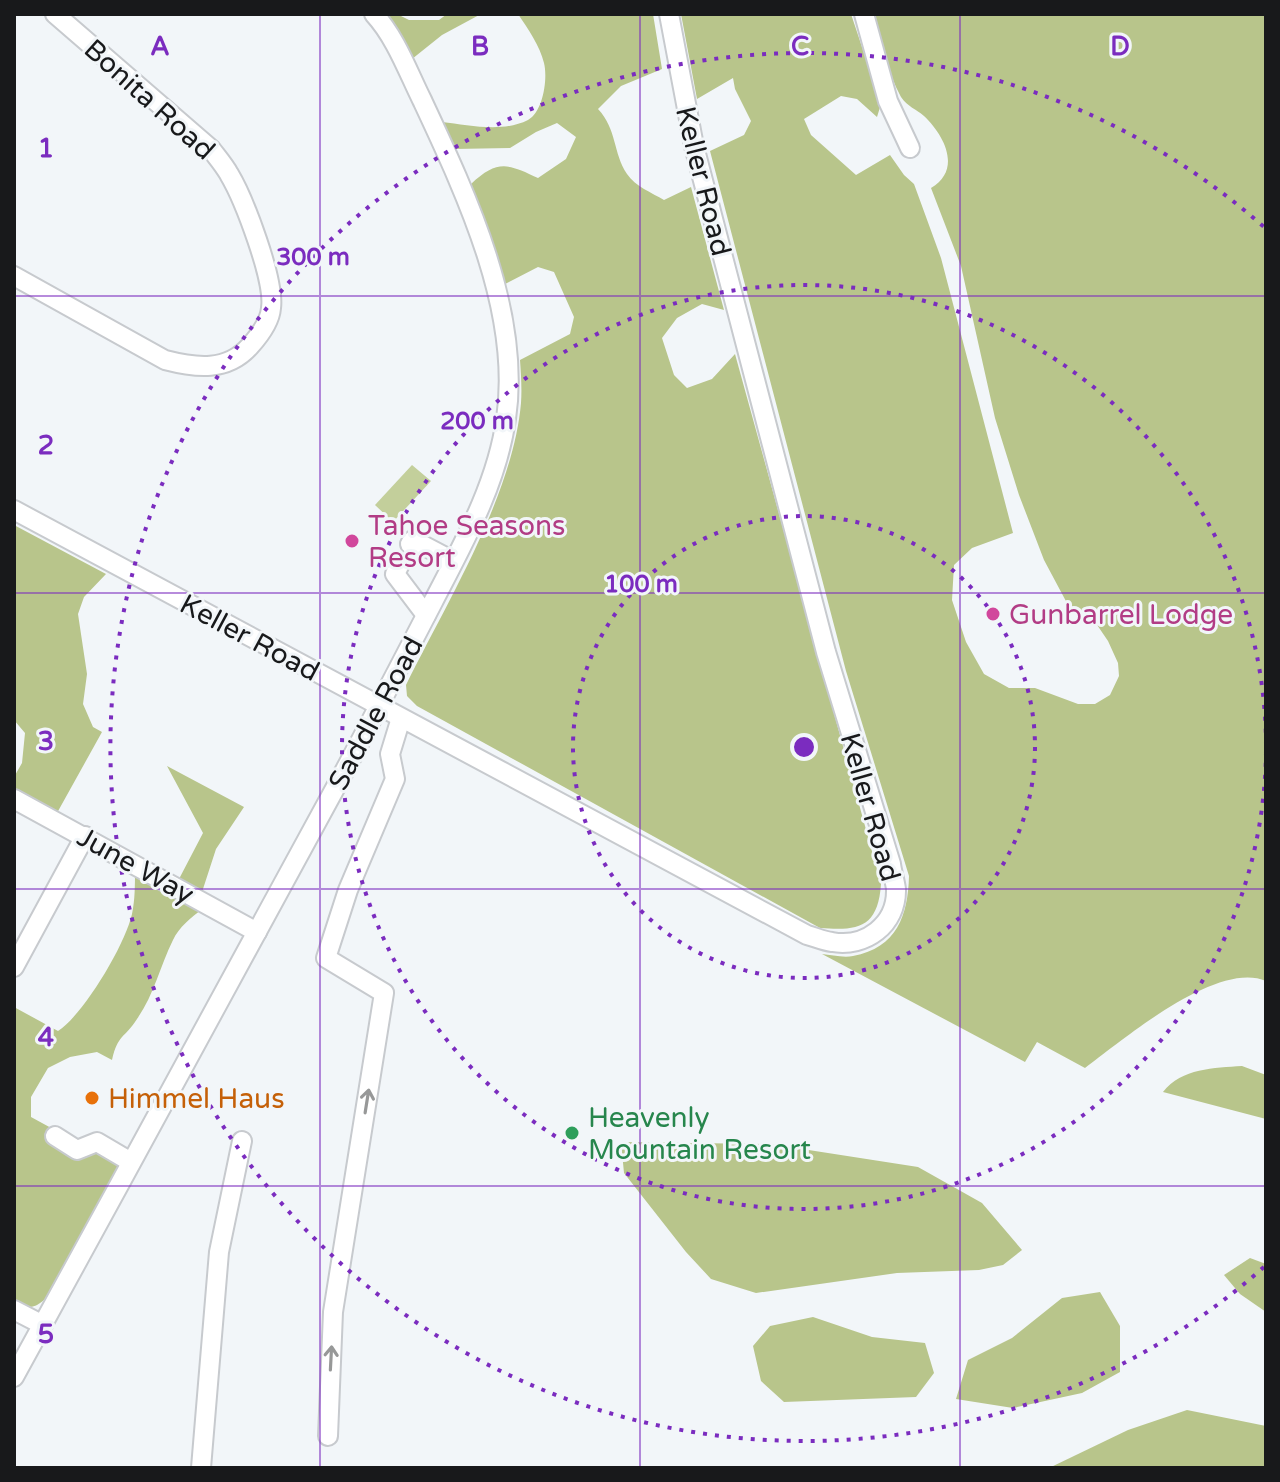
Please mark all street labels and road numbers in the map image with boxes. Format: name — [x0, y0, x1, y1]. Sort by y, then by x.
street label: Bonita Road — [77, 32, 222, 167]
street label: Keller Road — [668, 103, 738, 259]
street label: Keller Road — [174, 587, 325, 689]
street label: Saddle Road — [321, 631, 431, 796]
street label: Keller Road — [833, 729, 907, 885]
street label: June Way — [71, 820, 200, 912]

